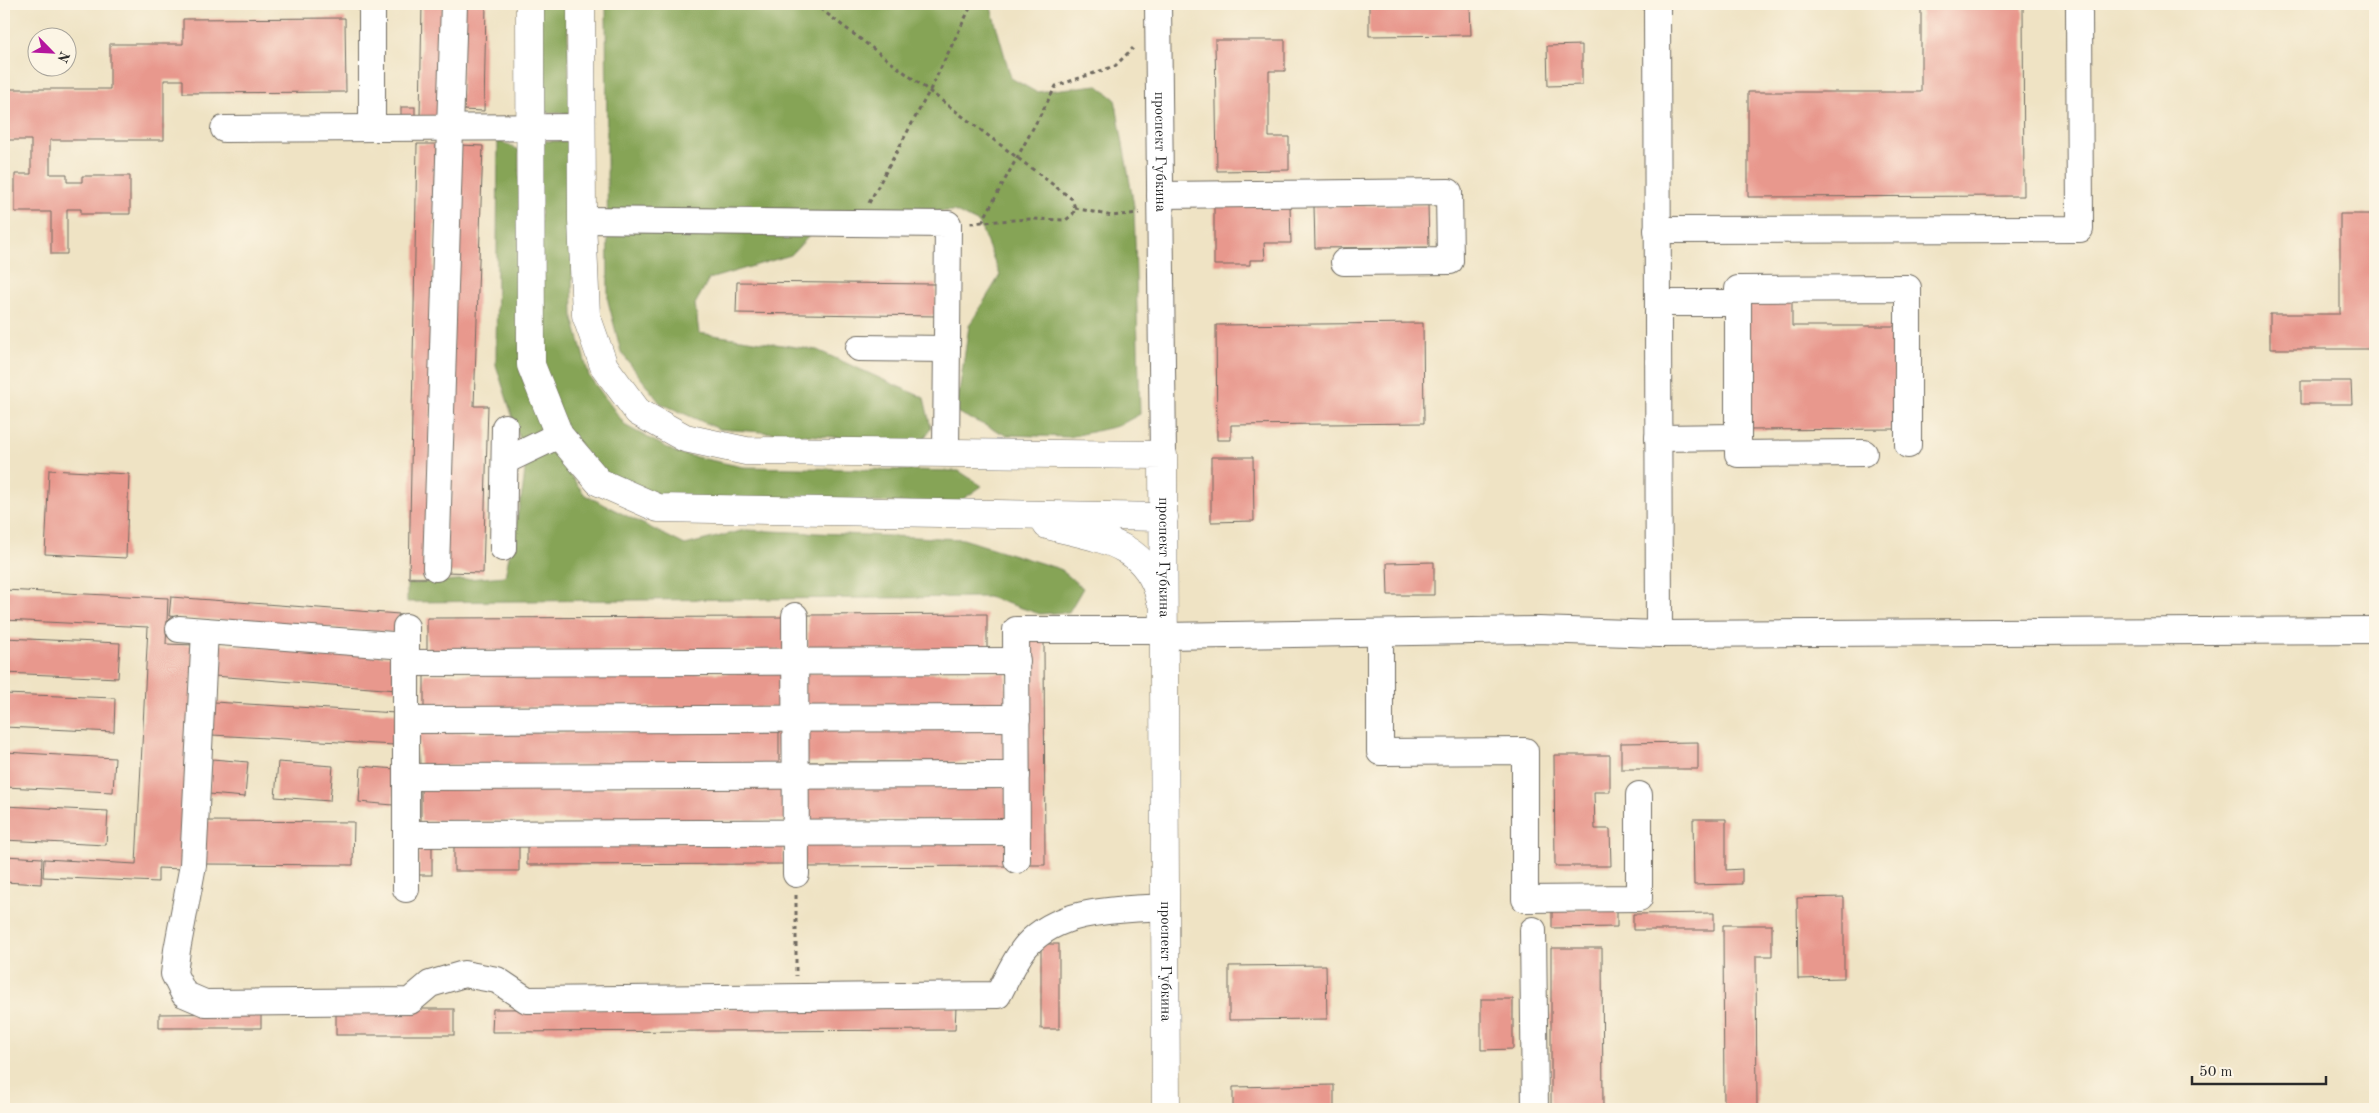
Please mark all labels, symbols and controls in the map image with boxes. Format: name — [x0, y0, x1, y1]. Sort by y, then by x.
north arrow — [28, 28, 78, 78]
text: N — [54, 49, 72, 65]
street label: проспект Губкина — [1151, 92, 1168, 213]
street label: проспект Губкина — [1156, 497, 1171, 618]
street label: проспект Губкина — [1158, 901, 1173, 1022]
scale bar — [2192, 1053, 2325, 1085]
text: 50 m — [2199, 1065, 2233, 1080]

